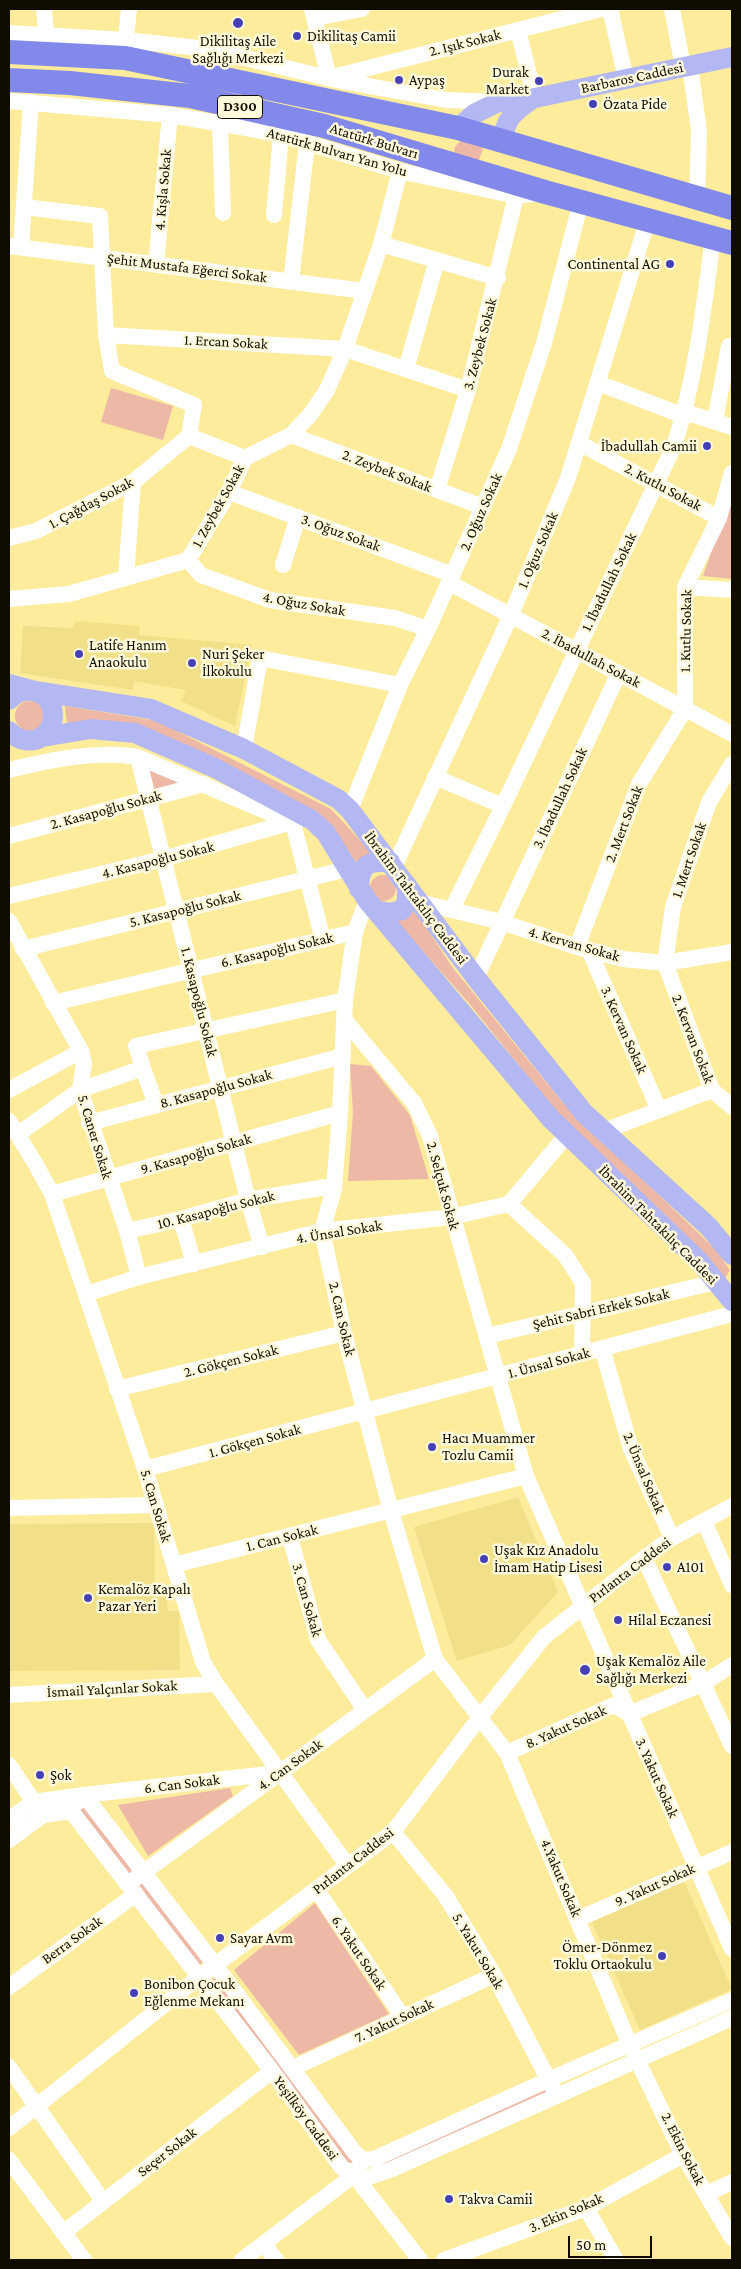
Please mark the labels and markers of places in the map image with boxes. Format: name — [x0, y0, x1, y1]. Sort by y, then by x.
marker: Dikilitaş Aile Sağlığı Merkezi — [231, 16, 245, 30]
place label: Dikilitaş Camii — [307, 27, 396, 45]
marker: Dikilitaş Camii — [291, 30, 303, 42]
place label: Dikilitaş Aile Sağlığı Merkezi — [192, 32, 284, 67]
place label: Durak Market — [486, 63, 529, 98]
place label: Aypaş — [409, 71, 445, 89]
marker: Aypaş — [393, 74, 405, 86]
marker: Durak Market — [533, 75, 545, 87]
place label: Özata Pide — [603, 95, 667, 113]
marker: Özata Pide — [587, 98, 599, 110]
place label: Continental AG — [568, 255, 660, 273]
marker: Continental AG — [664, 258, 676, 270]
place label: İbadullah Camii — [601, 437, 697, 455]
marker: İbadullah Camii — [701, 440, 713, 452]
place label: Latife Hanım Anaokulu — [89, 636, 167, 671]
place label: Nuri Şeker İlkokulu — [202, 645, 264, 680]
marker: Latife Hanım Anaokulu — [73, 648, 85, 660]
marker: Nuri Şeker İlkokulu — [186, 657, 198, 669]
place label: Hacı Muammer Tozlu Camii — [442, 1429, 535, 1464]
marker: Hacı Muammer Tozlu Camii — [426, 1441, 438, 1453]
place label: Uşak Kız Anadolu İmam Hatip Lisesi — [494, 1541, 602, 1576]
marker: Uşak Kız Anadolu İmam Hatip Lisesi — [478, 1553, 490, 1565]
place label: A101 — [677, 1558, 704, 1576]
marker: A101 — [661, 1561, 673, 1573]
place label: Kemalöz Kapalı Pazar Yeri — [98, 1580, 191, 1615]
marker: Kemalöz Kapalı Pazar Yeri — [82, 1592, 94, 1604]
place label: Hilal Eczanesi — [628, 1611, 712, 1629]
marker: Hilal Eczanesi — [612, 1614, 624, 1626]
place label: Uşak Kemalöz Aile Sağlığı Merkezi — [596, 1652, 706, 1687]
marker: Uşak Kemalöz Aile Sağlığı Merkezi — [578, 1663, 592, 1677]
place label: Şok — [50, 1766, 72, 1784]
marker: Şok — [34, 1769, 46, 1781]
place label: Sayar Avm — [230, 1929, 293, 1947]
marker: Sayar Avm — [214, 1932, 226, 1944]
place label: Ömer-Dönmez Toklu Ortaokulu — [554, 1938, 652, 1973]
marker: Ömer-Dönmez Toklu Ortaokulu — [656, 1950, 668, 1962]
place label: Bonibon Çocuk Eğlenme Mekanı — [144, 1975, 244, 2010]
marker: Bonibon Çocuk Eğlenme Mekanı — [128, 1987, 140, 1999]
place label: Takva Camii — [459, 2190, 533, 2208]
marker: Takva Camii — [443, 2193, 455, 2205]

